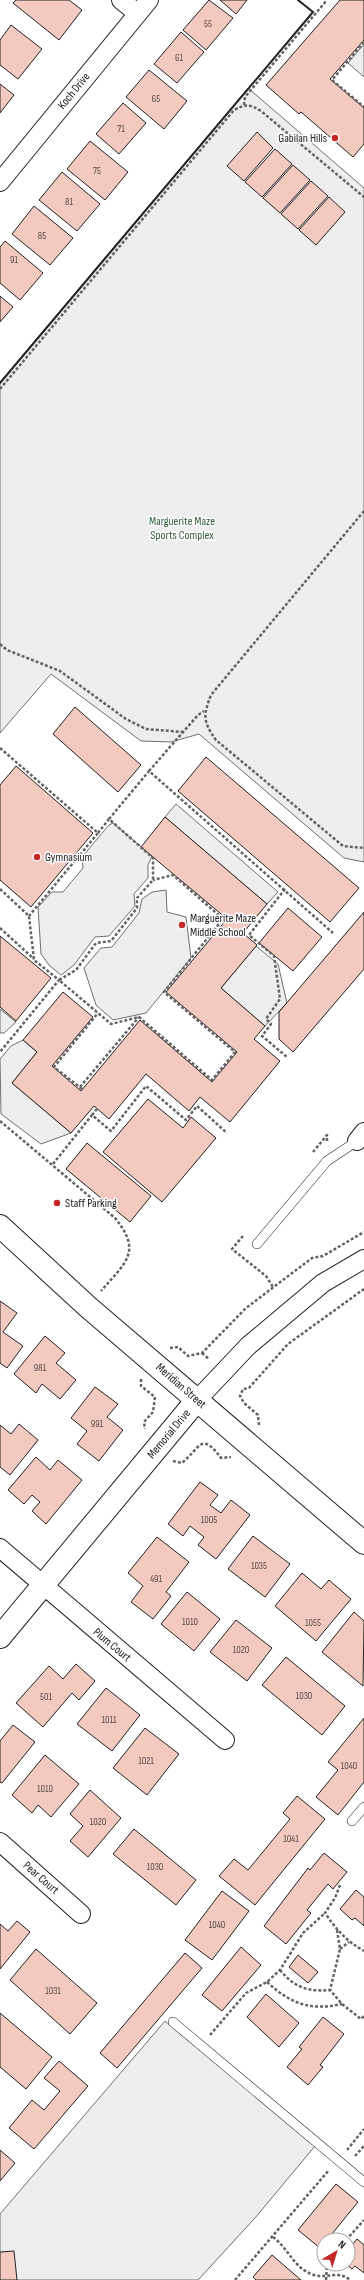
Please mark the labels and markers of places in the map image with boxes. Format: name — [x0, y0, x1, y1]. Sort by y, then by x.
place label: Gabilan Hills — [278, 131, 327, 146]
marker: Gabilan Hills — [330, 133, 340, 143]
place label: Gymnasium — [45, 850, 92, 865]
marker: Gymnasium — [32, 852, 42, 862]
place label: Marguerite Maze Middle School — [190, 911, 256, 940]
marker: Marguerite Maze Middle School — [177, 920, 187, 930]
place label: Staff Parking — [65, 1196, 117, 1211]
marker: Staff Parking — [52, 1198, 62, 1208]

